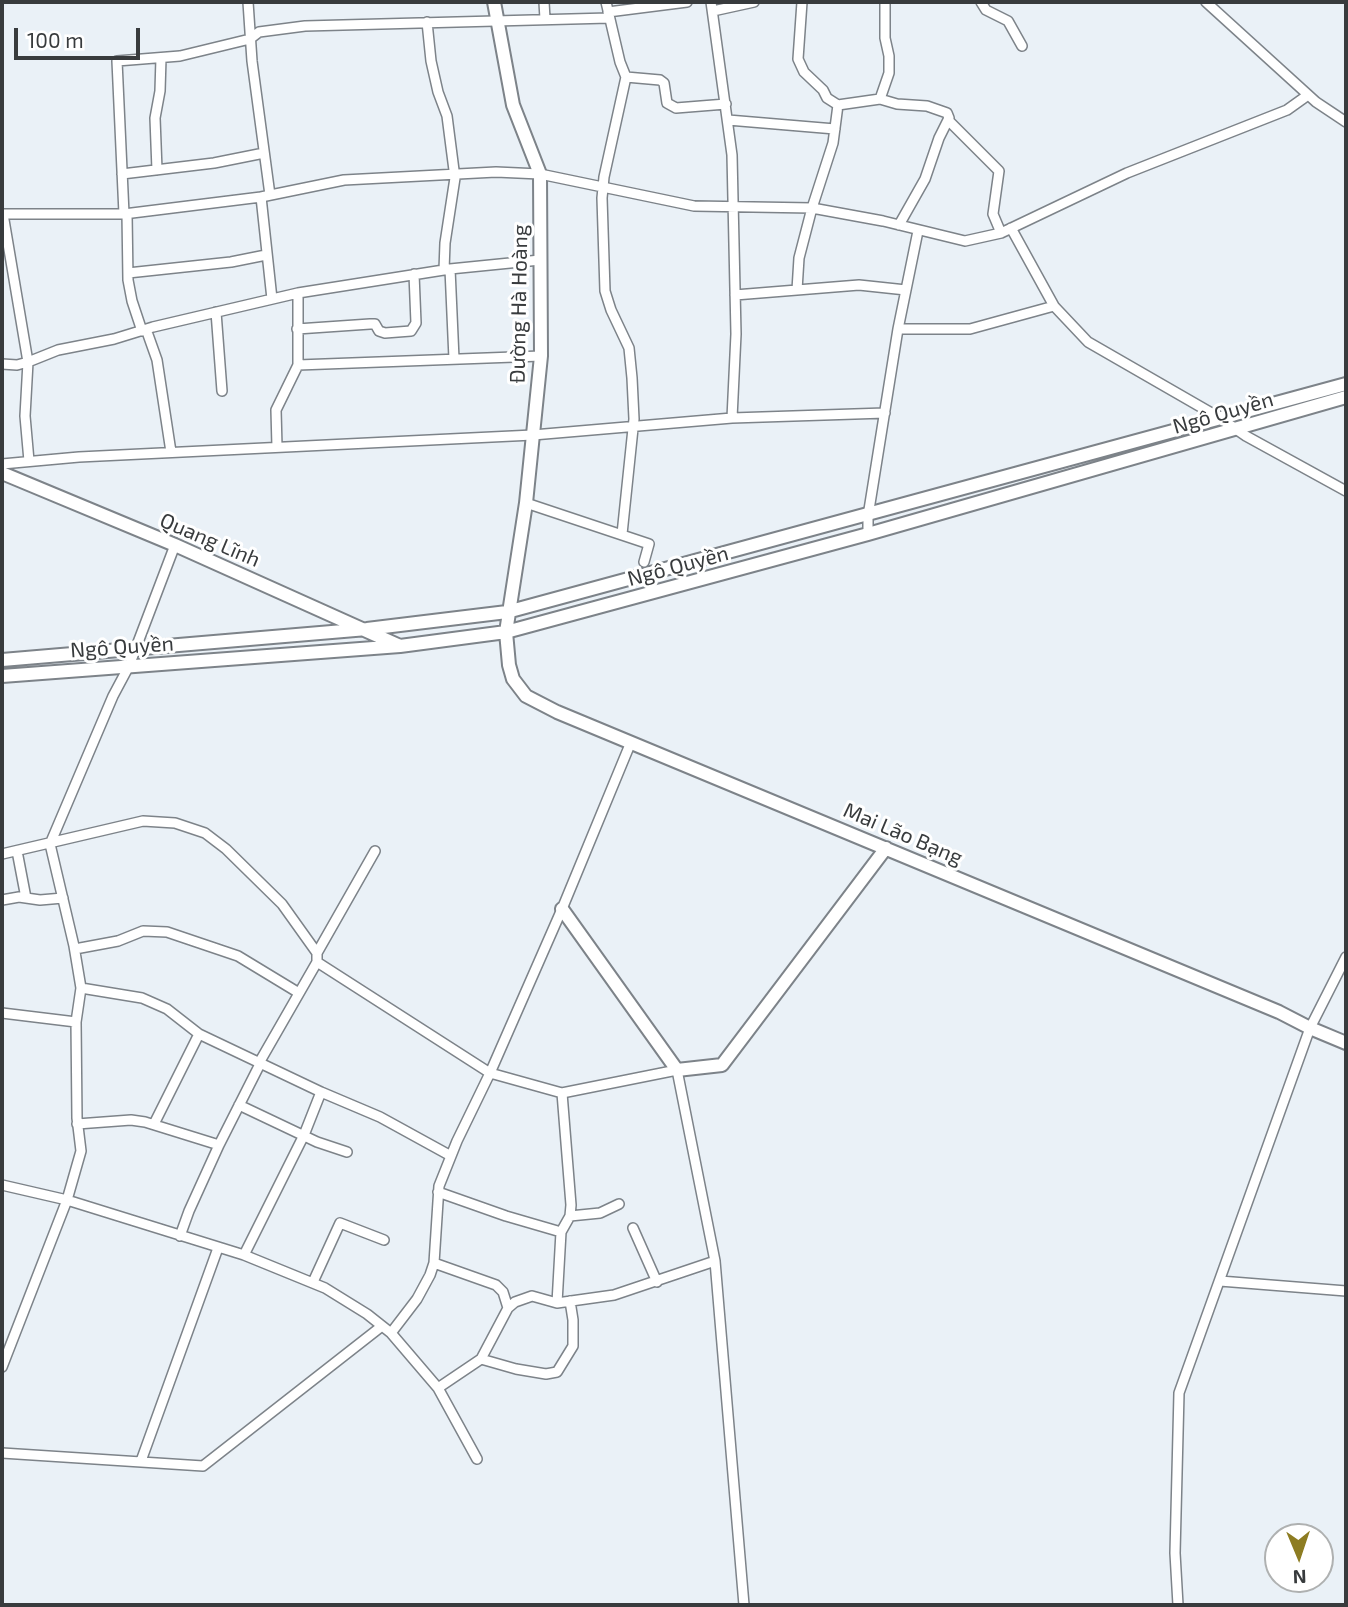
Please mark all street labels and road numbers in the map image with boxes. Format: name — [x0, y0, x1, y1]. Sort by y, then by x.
street label: Đường Hà Hoàng — [505, 224, 533, 384]
street label: Ngô Quyền — [1170, 387, 1276, 439]
street label: Quang Lĩnh — [156, 508, 264, 572]
street label: Ngô Quyền — [625, 540, 731, 592]
street label: Ngô Quyền — [69, 631, 175, 663]
street label: Mai Lão Bạng — [840, 798, 966, 870]

